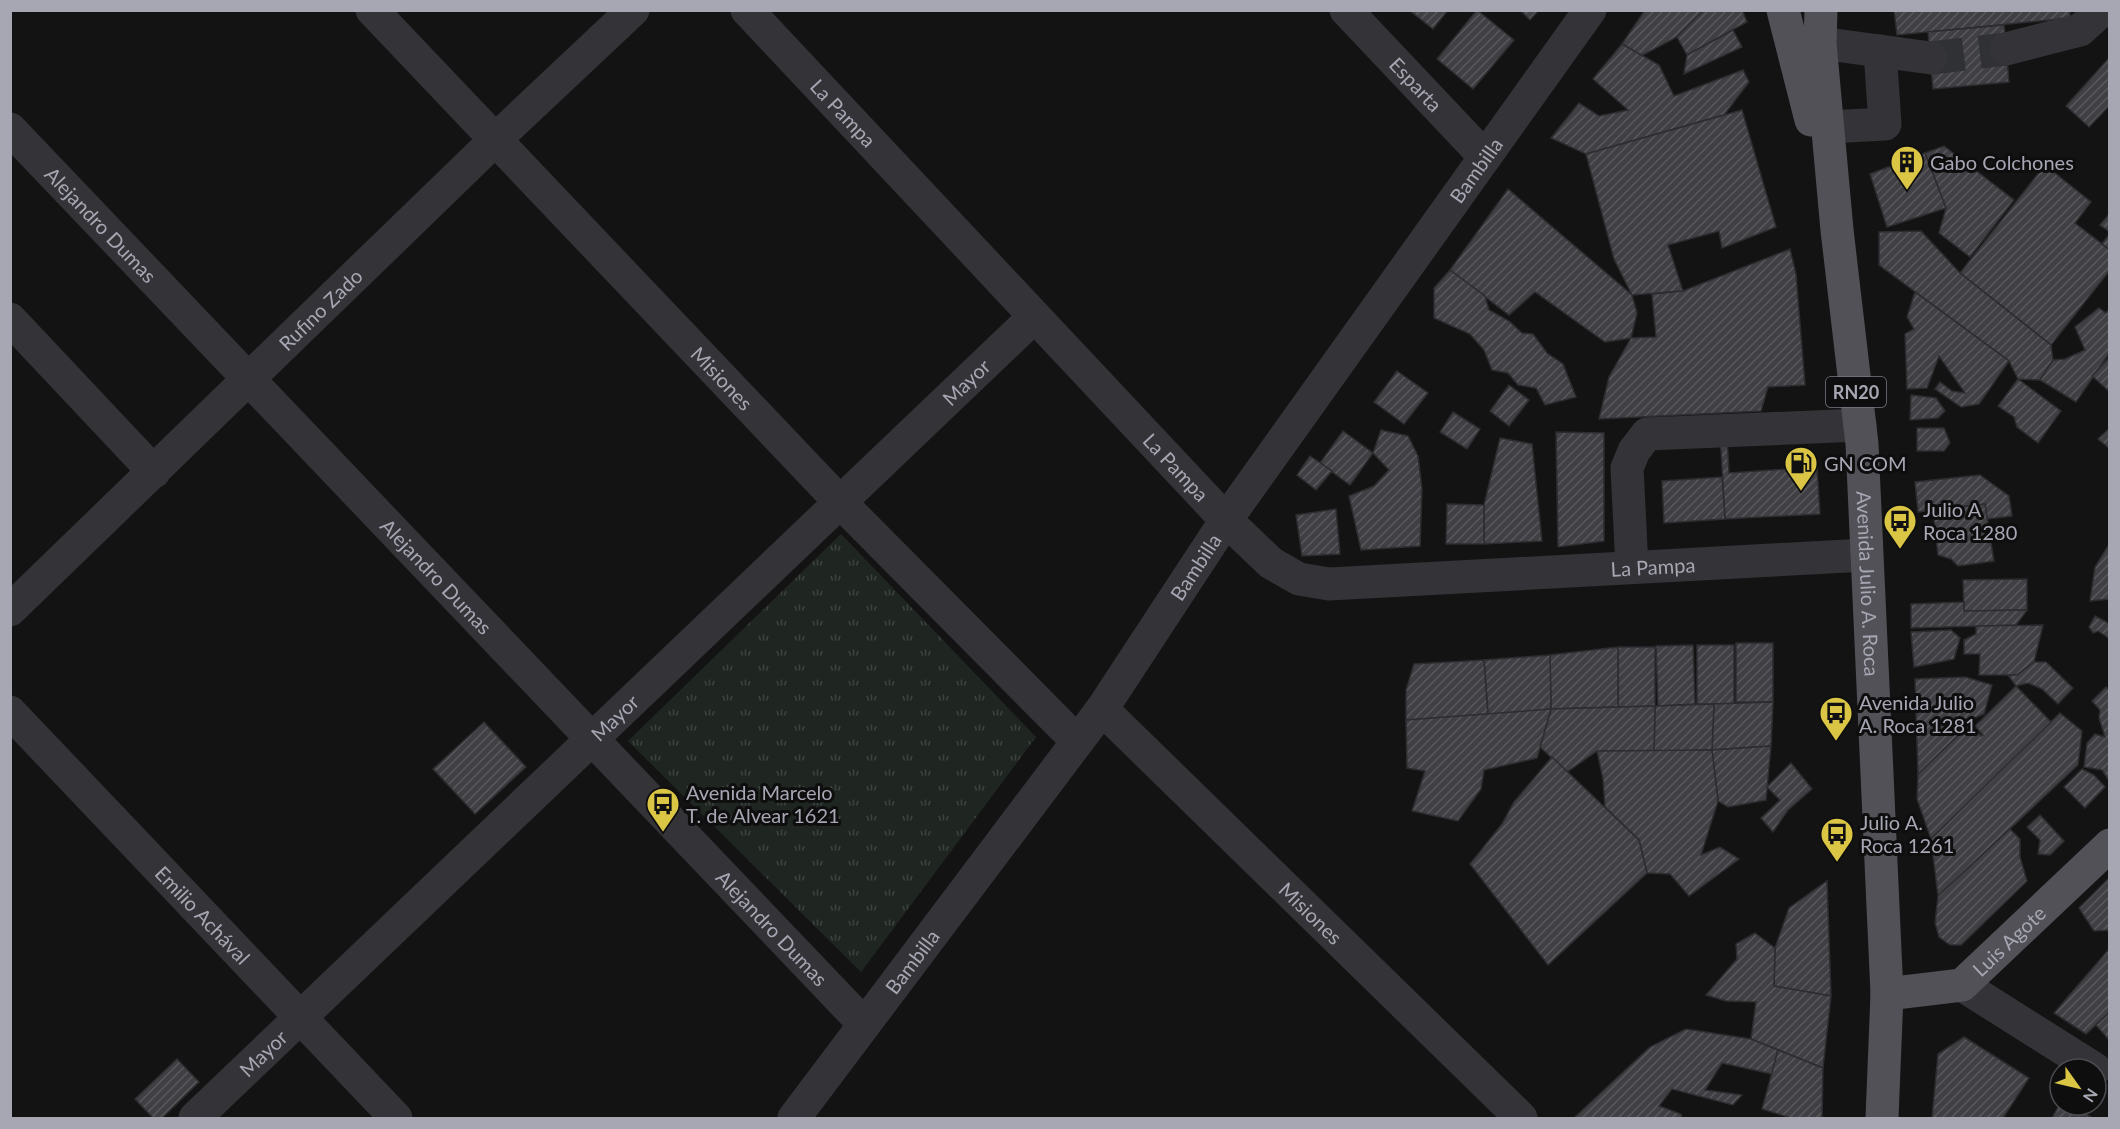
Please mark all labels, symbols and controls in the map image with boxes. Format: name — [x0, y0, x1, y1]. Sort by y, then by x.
street label: Esparta — [1385, 52, 1447, 116]
street label: La Pampa — [806, 74, 881, 152]
street label: Bambilla — [1444, 133, 1507, 207]
building icon: Gabo Colchones — [1889, 144, 1925, 191]
place label: Gabo Colchones — [1930, 150, 2074, 174]
street label: Alejandro Dumas — [40, 162, 162, 287]
street label: Rufino Zado — [274, 264, 367, 355]
street label: Misiones — [686, 341, 758, 415]
street label: Mayor — [937, 353, 995, 410]
road number: RN20 — [1826, 377, 1886, 407]
street label: La Pampa — [1139, 428, 1214, 506]
fuel station icon: GN COM — [1783, 445, 1819, 492]
place label: GN COM — [1824, 451, 1907, 475]
street label: Avenida Julio A. Roca — [1852, 490, 1885, 677]
place label: Julio A Roca 1280 — [1923, 497, 2017, 544]
bus stop icon: Julio A Roca 1280 — [1882, 503, 1918, 550]
street label: Alejandro Dumas — [376, 513, 497, 639]
street label: Bambilla — [1165, 529, 1226, 605]
street label: La Pampa — [1610, 552, 1696, 581]
street label: Mayor — [586, 689, 644, 746]
place label: Avenida Julio A. Roca 1281 — [1859, 690, 1977, 737]
bus stop icon: Avenida Julio A. Roca 1281 — [1818, 695, 1854, 742]
place label: Avenida Marcelo T. de Alvear 1621 — [686, 780, 840, 827]
bus stop icon: Avenida Marcelo T. de Alvear 1621 — [645, 786, 681, 833]
place label: Julio A. Roca 1261 — [1860, 810, 1954, 857]
bus stop icon: Julio A. Roca 1261 — [1819, 816, 1855, 863]
street label: Emilio Achával — [151, 861, 255, 969]
street label: Alejandro Dumas — [711, 865, 833, 990]
street label: Misiones — [1274, 877, 1347, 949]
street label: Luis Agote — [1967, 901, 2050, 981]
street label: Bambilla — [880, 924, 944, 998]
street label: Mayor — [234, 1024, 292, 1081]
north arrow — [2048, 1057, 2108, 1117]
text: N — [2080, 1085, 2102, 1106]

